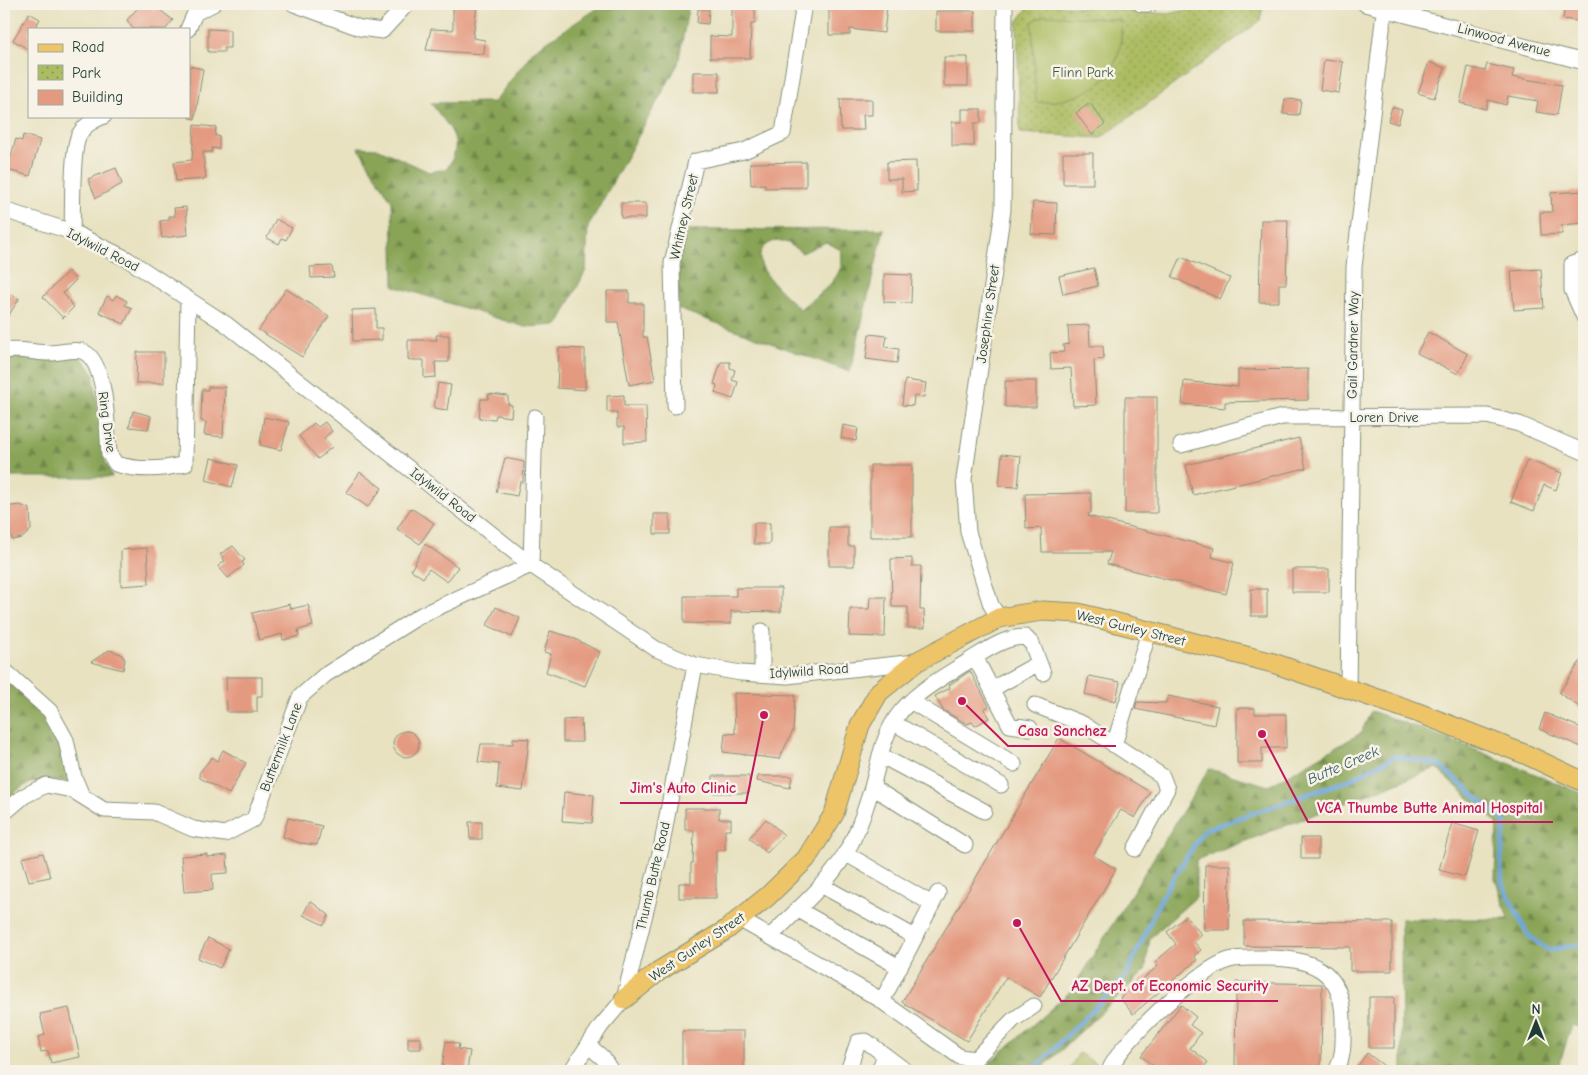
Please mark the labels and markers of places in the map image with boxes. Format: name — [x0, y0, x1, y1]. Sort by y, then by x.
callout: Casa Sanchez — [1008, 716, 1116, 746]
callout: Jim's Auto Clinic — [620, 773, 746, 803]
callout: VCA Thumbe Butte Animal Hospital — [1308, 792, 1553, 822]
callout: AZ Dept. of Economic Security — [1061, 971, 1278, 1001]

